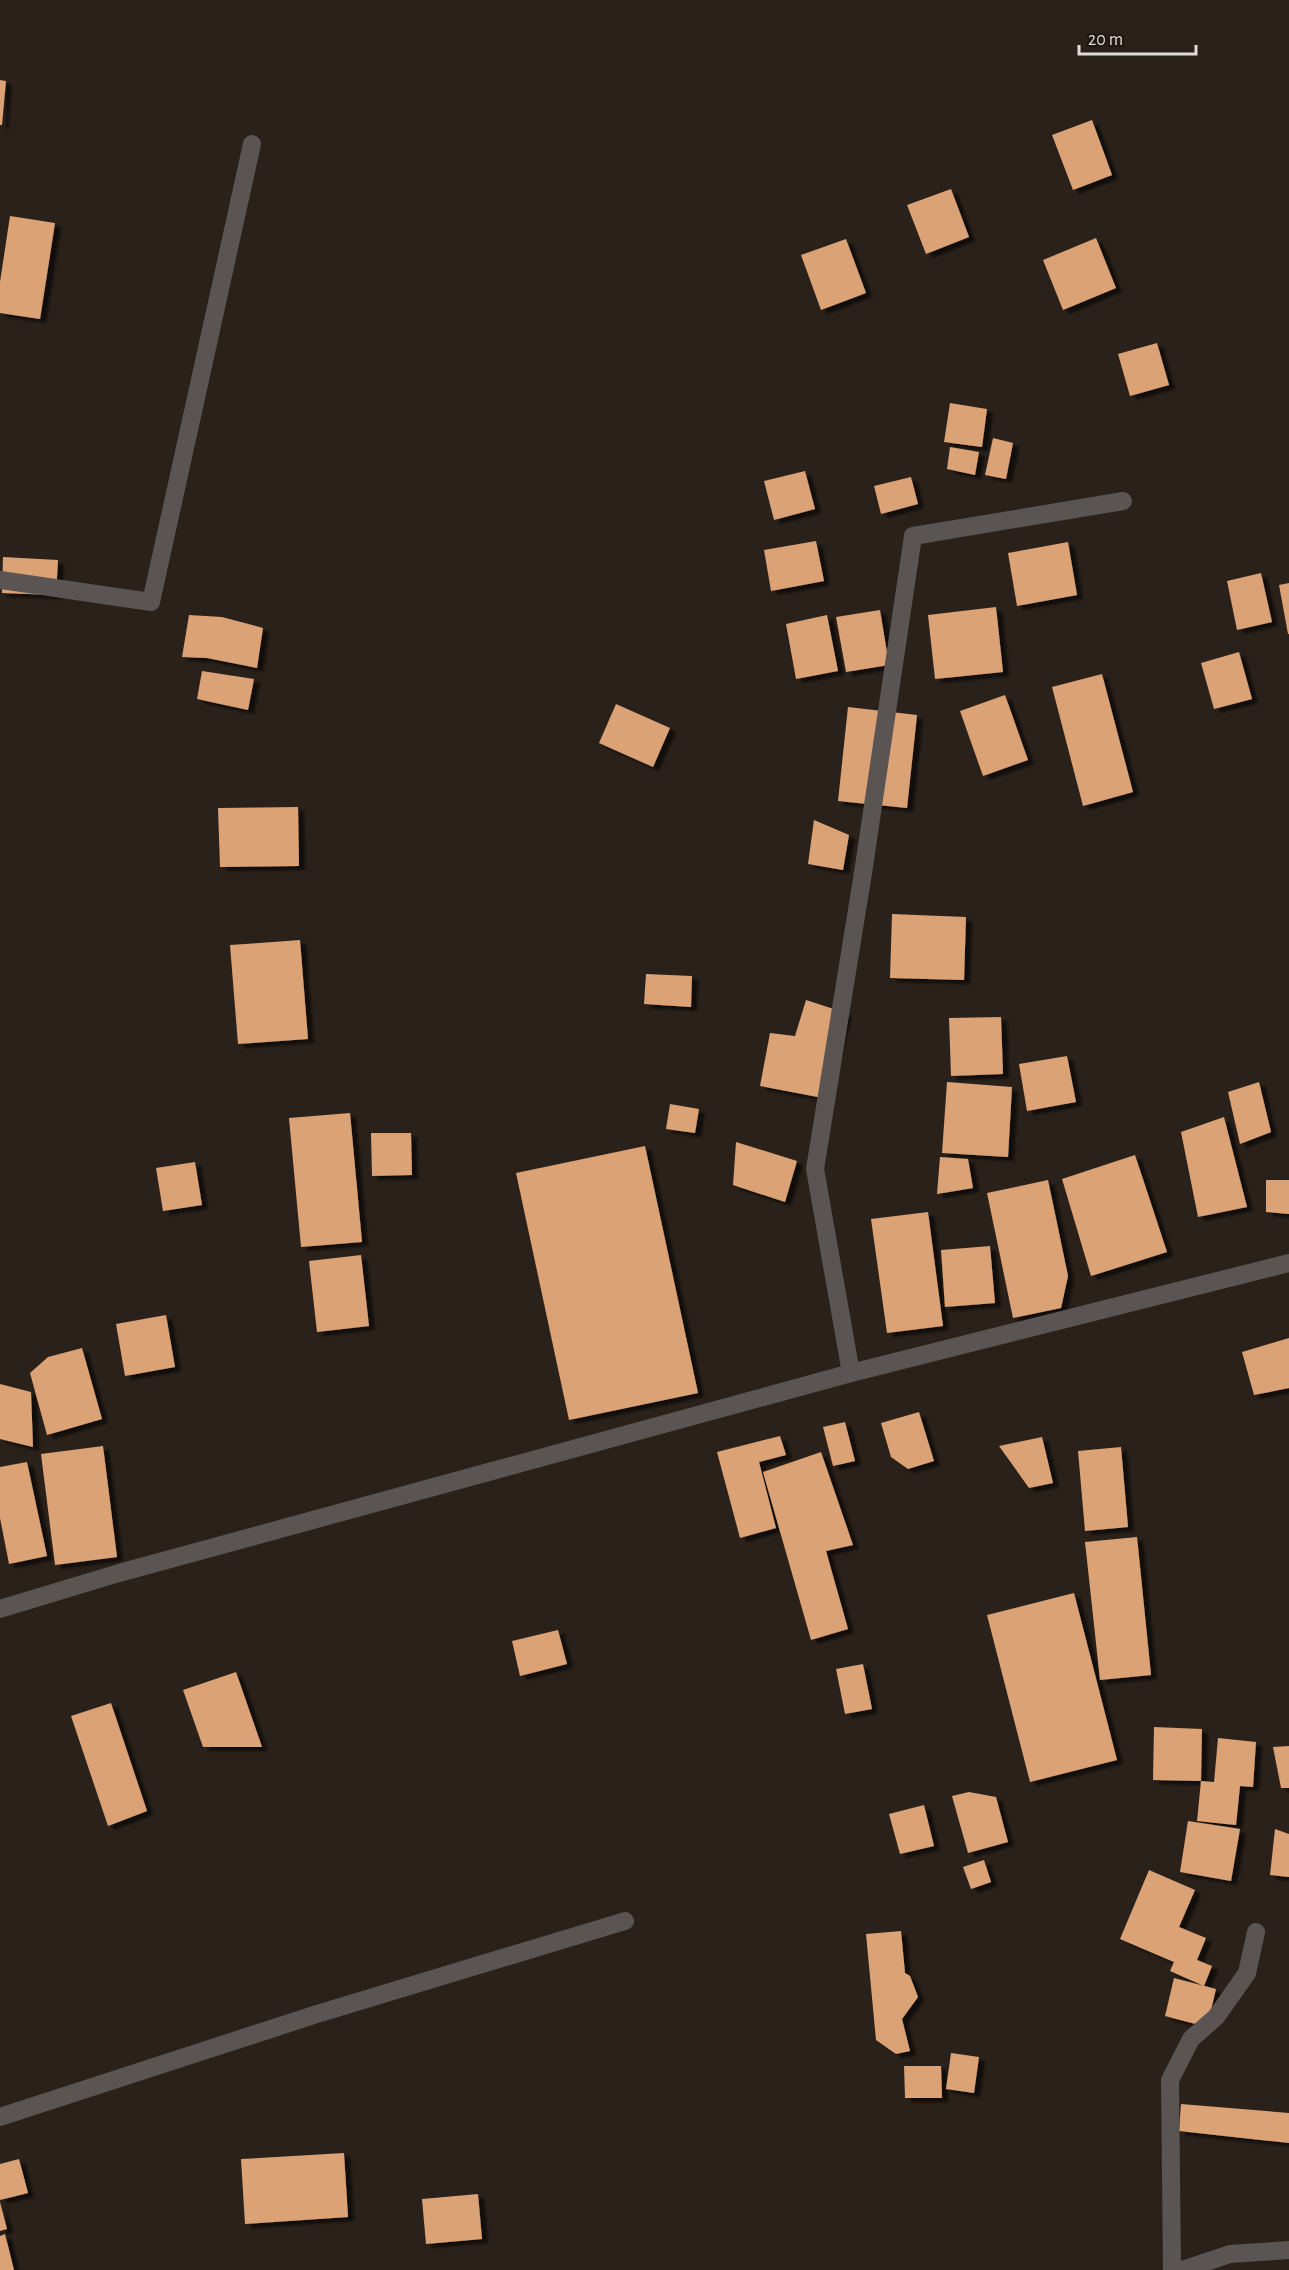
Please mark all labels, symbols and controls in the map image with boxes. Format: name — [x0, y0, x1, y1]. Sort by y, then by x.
scale bar — [1079, 18, 1196, 56]
text: 20 m — [1088, 31, 1123, 49]

